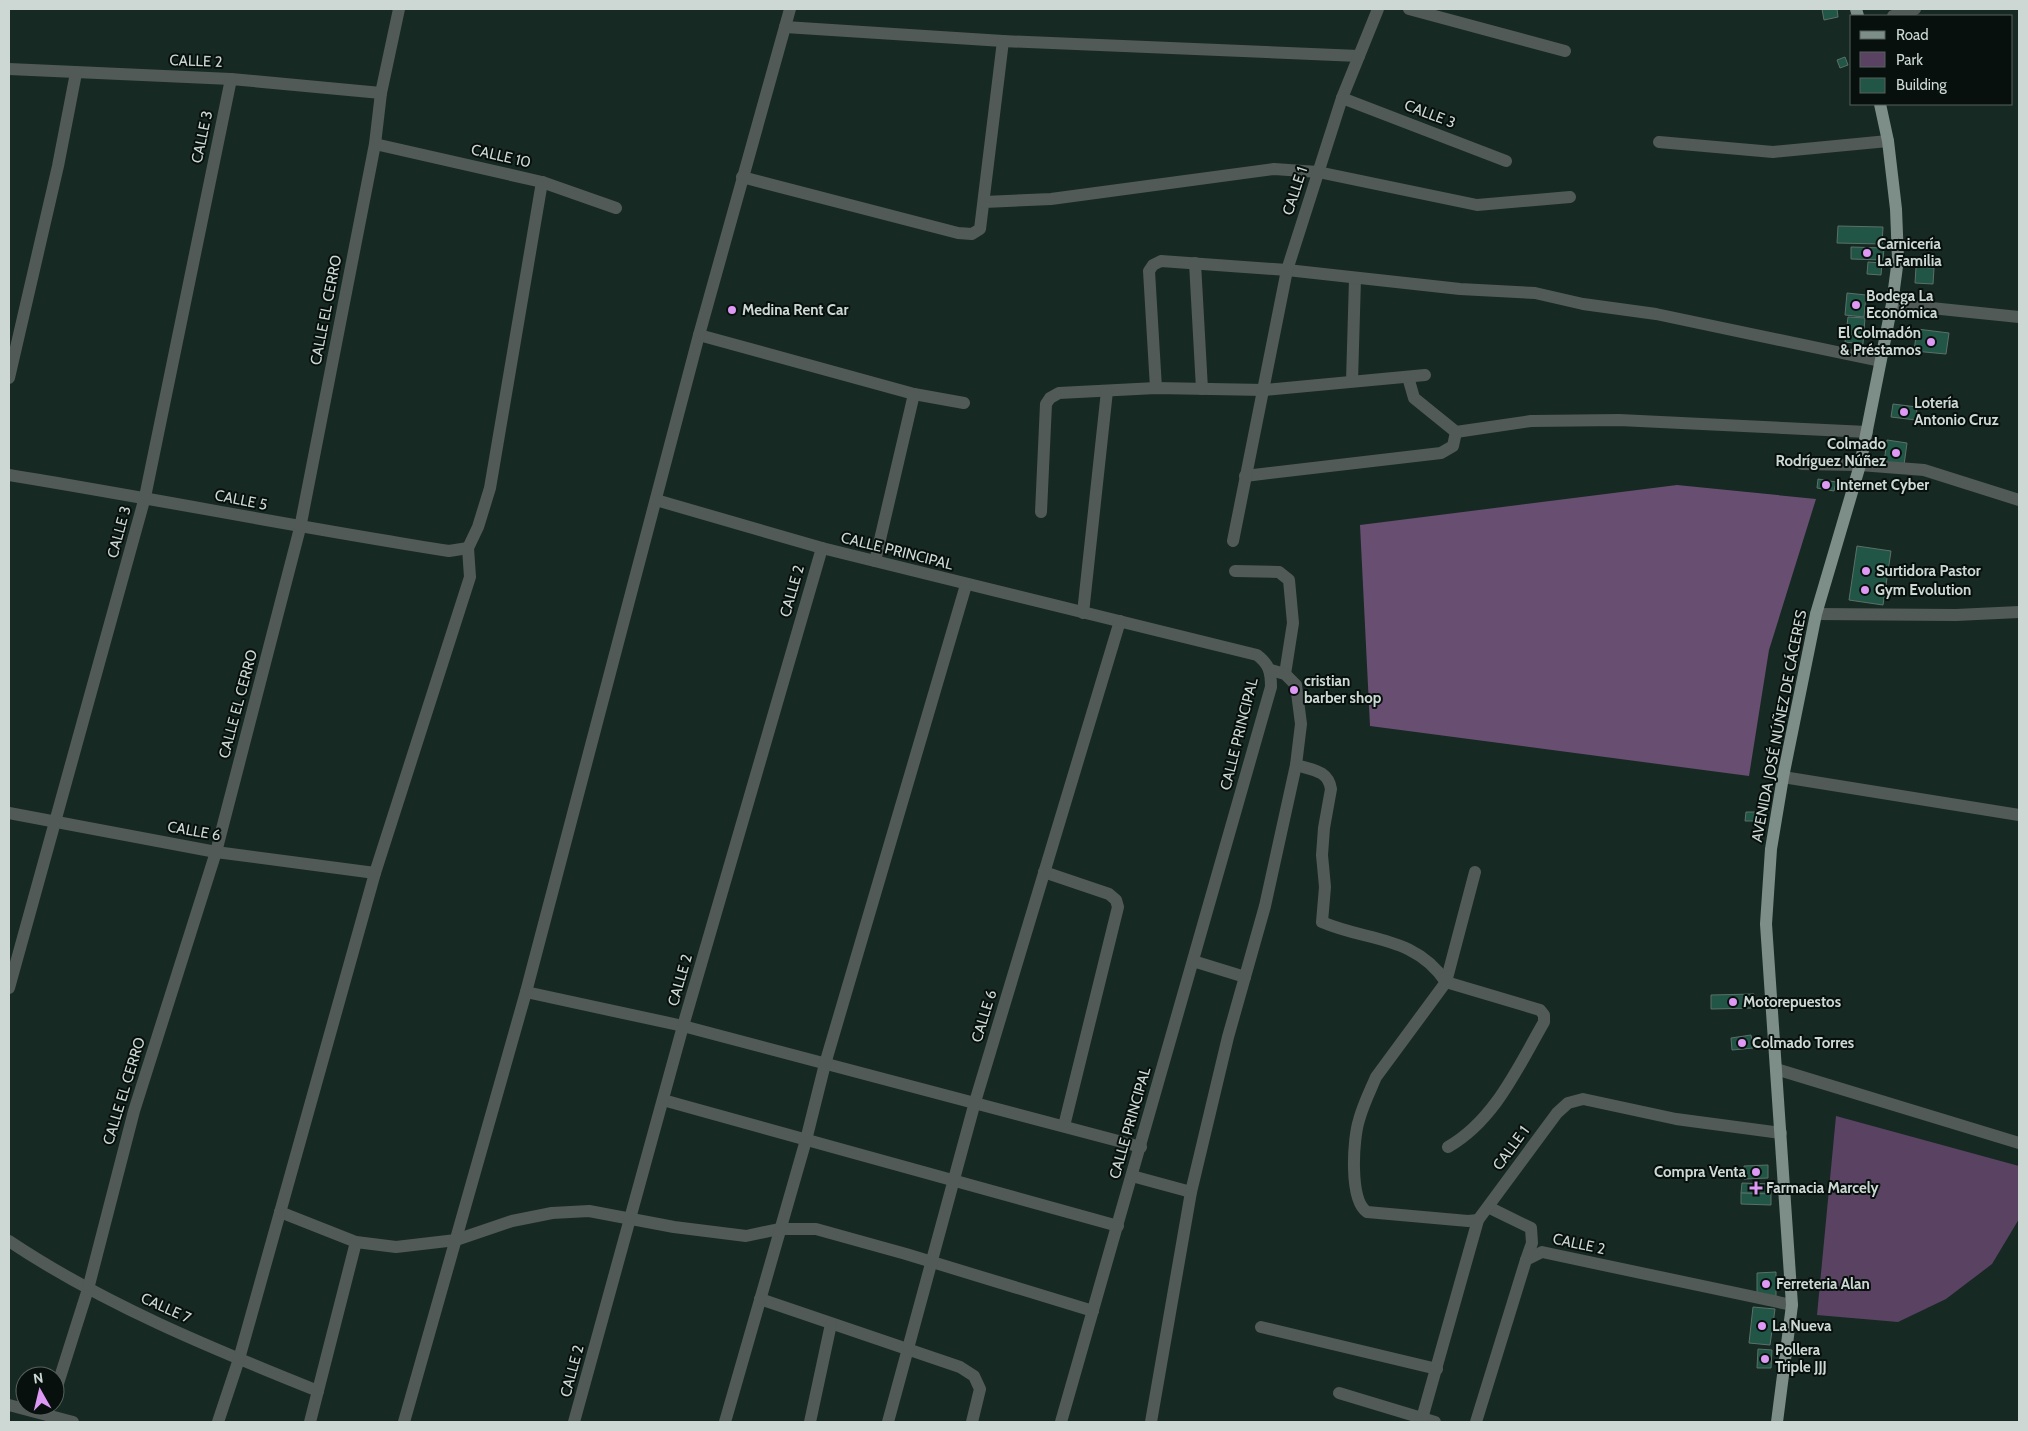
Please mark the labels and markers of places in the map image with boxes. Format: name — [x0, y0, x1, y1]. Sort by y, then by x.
place label: Carnicería La Familia — [1877, 235, 1942, 270]
marker: Carnicería La Familia — [1861, 247, 1873, 259]
place label: Bodega La Económica — [1866, 287, 1938, 322]
marker: Bodega La Económica — [1850, 299, 1862, 311]
place label: Medina Rent Car — [742, 301, 848, 319]
marker: Medina Rent Car — [726, 304, 738, 316]
place label: El Colmadón & Préstamos — [1838, 324, 1921, 359]
marker: El Colmadón & Préstamos — [1925, 336, 1937, 348]
place label: Lotería Antonio Cruz — [1914, 394, 1999, 429]
marker: Lotería Antonio Cruz — [1898, 406, 1910, 418]
place label: Colmado Rodríguez Núñez — [1775, 435, 1886, 470]
marker: Colmado Rodríguez Núñez — [1890, 447, 1902, 459]
place label: Internet Cyber — [1836, 476, 1929, 494]
marker: Internet Cyber — [1820, 479, 1832, 491]
place label: Surtidora Pastor — [1876, 562, 1981, 580]
marker: Surtidora Pastor — [1860, 565, 1872, 577]
place label: Gym Evolution — [1875, 581, 1971, 599]
marker: Gym Evolution — [1859, 584, 1871, 596]
place label: cristian barber shop — [1304, 672, 1382, 707]
marker: cristian barber shop — [1288, 684, 1300, 696]
place label: Motorepuestos — [1743, 993, 1841, 1011]
marker: Motorepuestos — [1727, 996, 1739, 1008]
place label: Colmado Torres — [1752, 1034, 1854, 1052]
marker: Colmado Torres — [1736, 1037, 1748, 1049]
place label: Compra Venta — [1654, 1163, 1747, 1181]
marker: Compra Venta — [1750, 1166, 1762, 1178]
place label: Farmacia Marcely — [1766, 1179, 1880, 1197]
marker: Farmacia Marcely — [1750, 1182, 1762, 1194]
place label: Ferreteria Alan — [1776, 1275, 1870, 1293]
marker: Ferreteria Alan — [1760, 1278, 1772, 1290]
place label: La Nueva — [1772, 1317, 1832, 1335]
marker: La Nueva — [1756, 1320, 1768, 1332]
place label: Pollera Triple JJJ — [1775, 1341, 1827, 1376]
marker: Pollera Triple JJJ — [1759, 1353, 1771, 1365]

